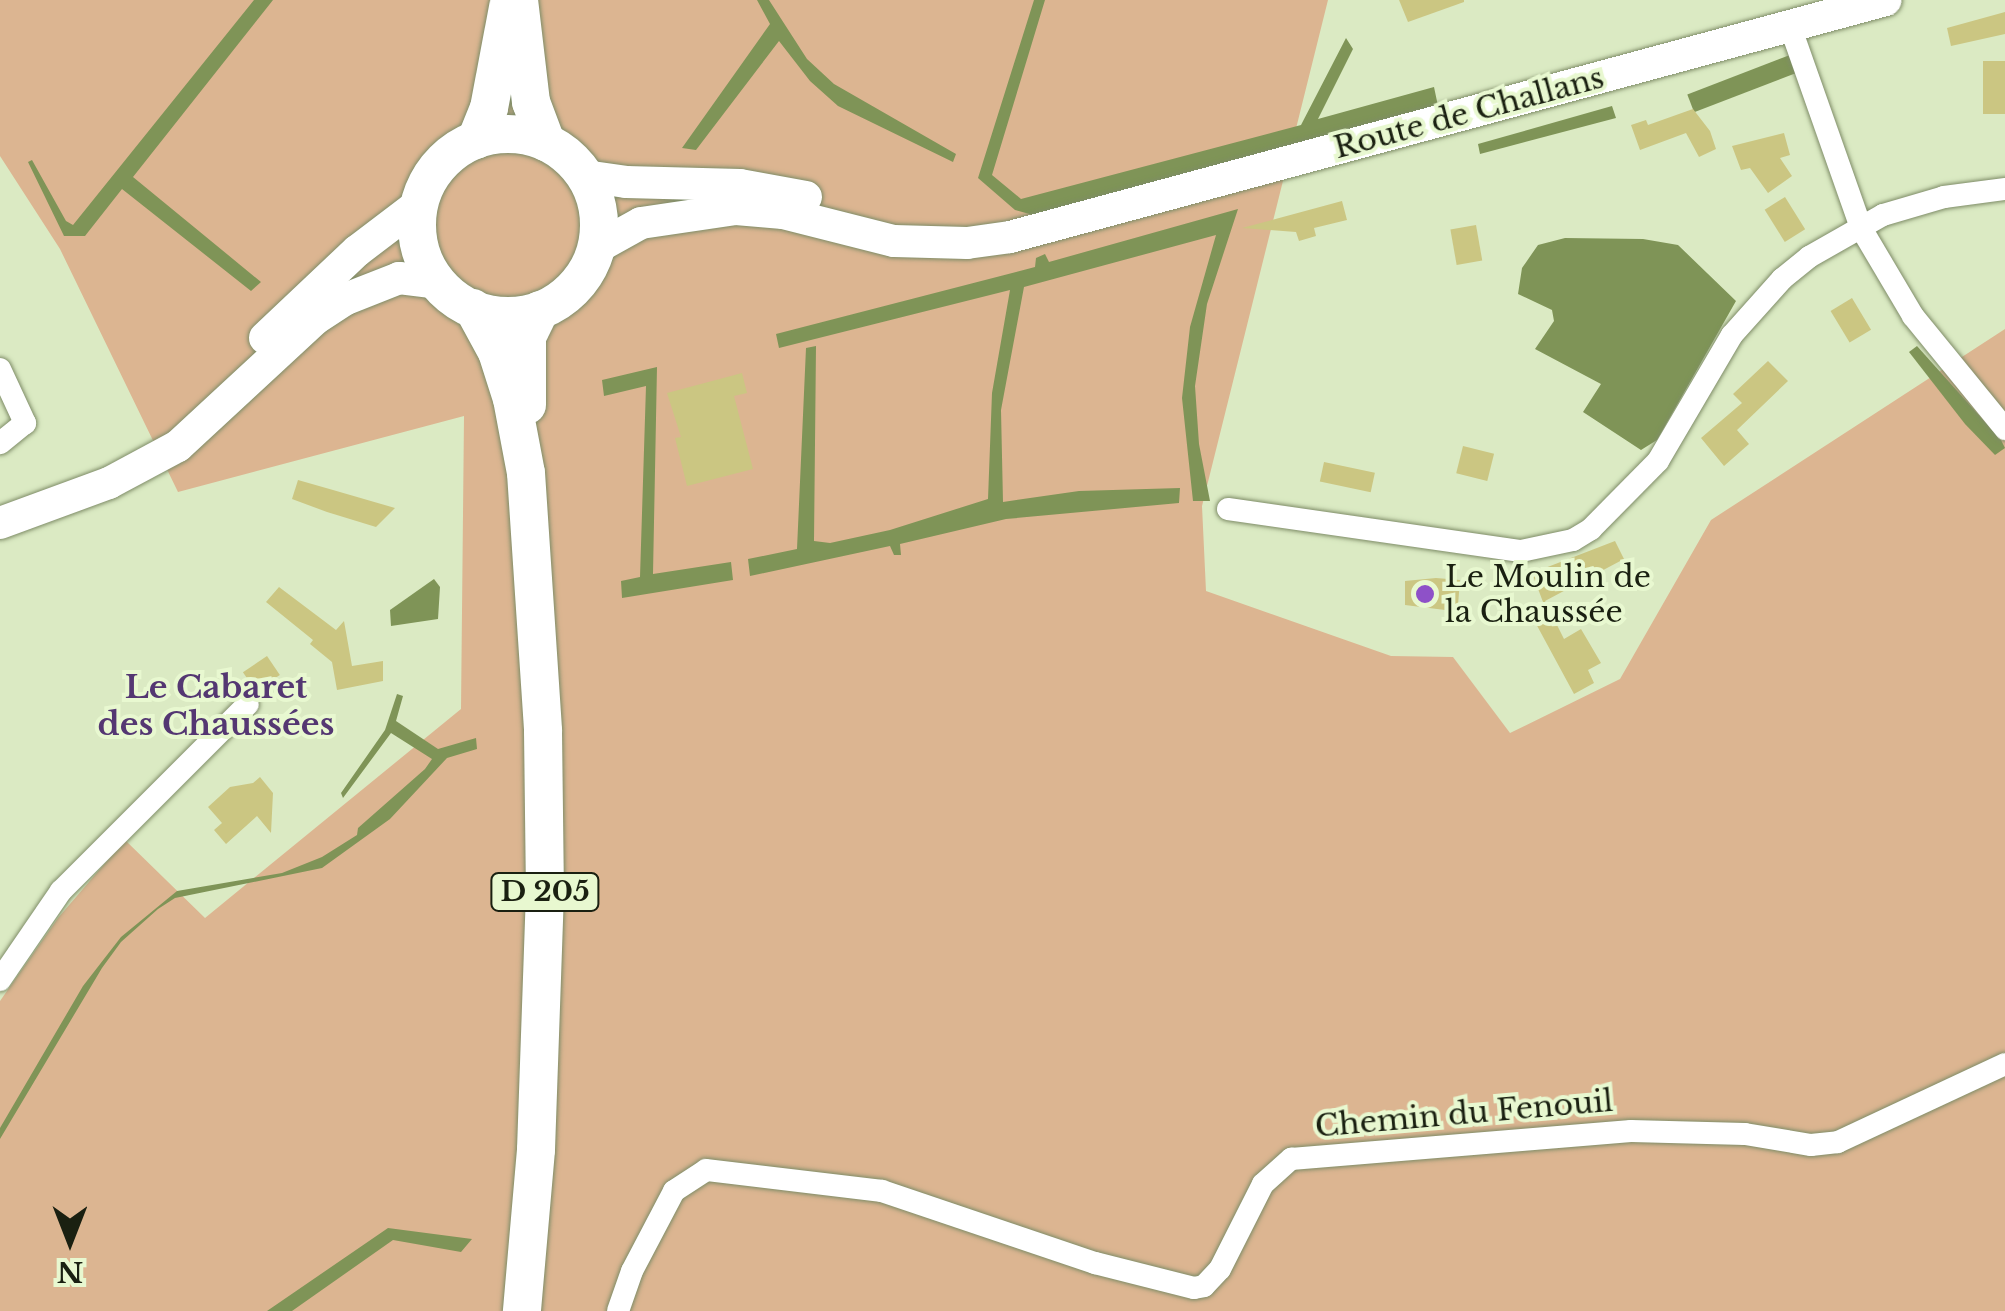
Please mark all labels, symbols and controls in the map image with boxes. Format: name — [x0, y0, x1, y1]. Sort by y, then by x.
street label: Route de Challans — [1330, 60, 1608, 166]
place label: Le Moulin de la Chaussée — [1445, 559, 1651, 630]
marker: Le Moulin de la Chaussée — [1414, 583, 1436, 605]
district label: Le Cabaret des Chaussées — [98, 669, 334, 744]
road number: D 205 — [490, 869, 600, 915]
street label: Chemin du Fenouil — [1314, 1083, 1614, 1145]
north arrow — [20, 1191, 120, 1291]
text: N — [57, 1254, 83, 1289]

